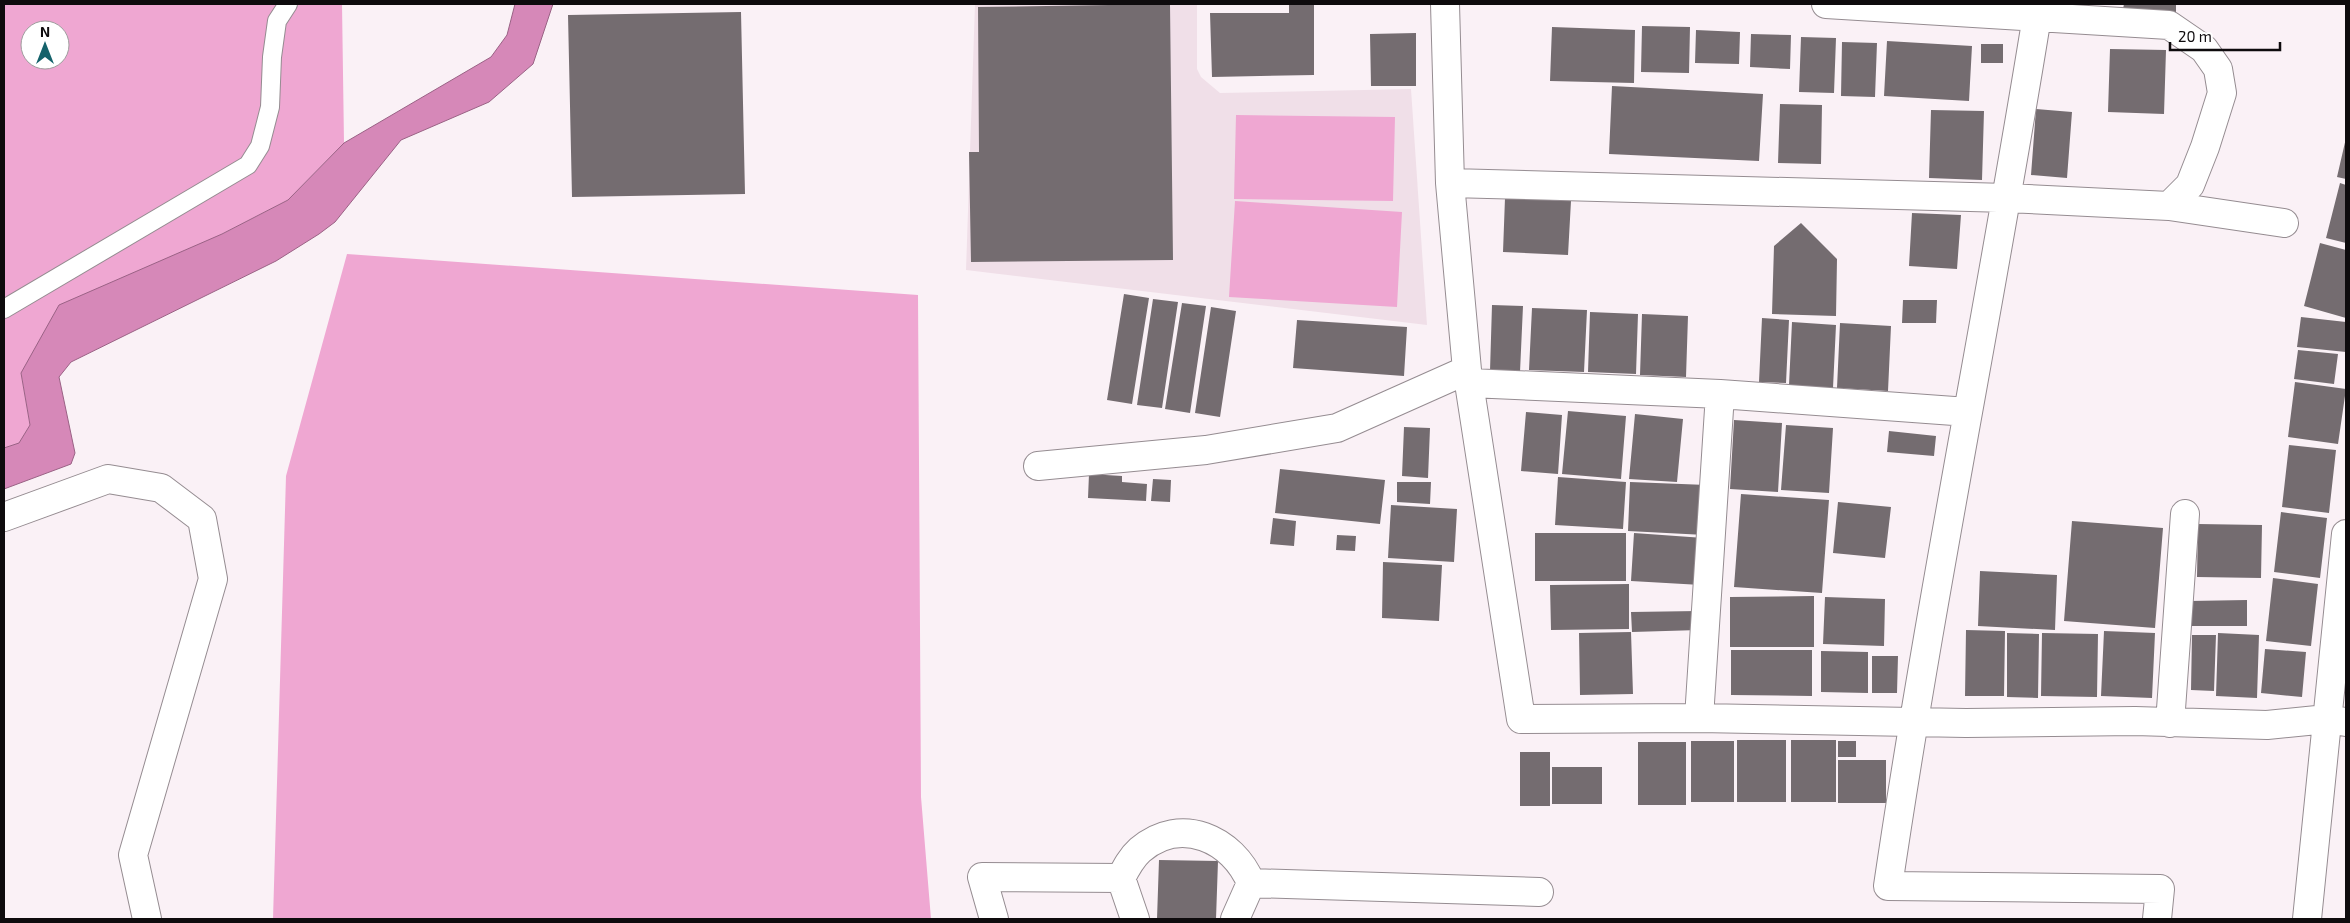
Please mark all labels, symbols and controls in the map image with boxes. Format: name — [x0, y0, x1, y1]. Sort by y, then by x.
north arrow — [20, 20, 70, 70]
scale bar — [2170, 20, 2280, 52]
text: N — [40, 23, 50, 40]
text: 20 m — [2178, 27, 2212, 45]

